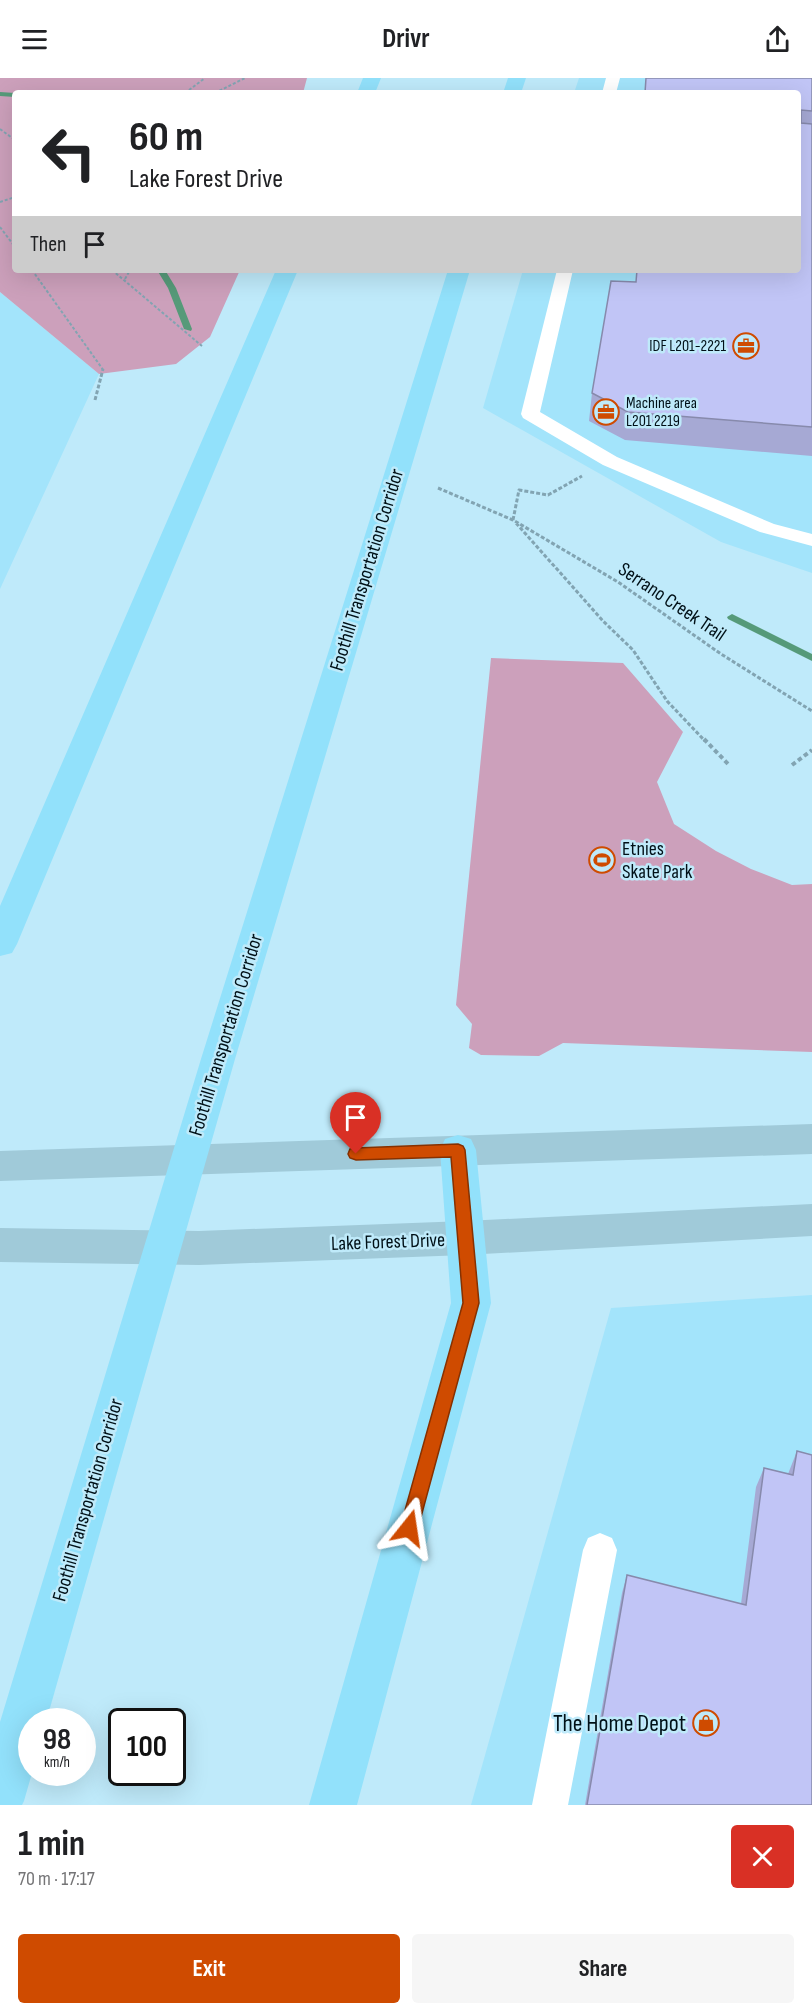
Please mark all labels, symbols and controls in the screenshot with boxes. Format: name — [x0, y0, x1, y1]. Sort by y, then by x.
icon: menu — [18, 23, 51, 56]
text: Drivr — [382, 23, 430, 55]
icon: share — [761, 23, 794, 56]
text: 60 m — [129, 112, 203, 163]
icon: left — [30, 114, 108, 192]
text: Lake Forest Drive — [129, 163, 283, 195]
icon: arrive — [78, 228, 111, 261]
text: Then — [30, 231, 66, 258]
office icon: IDF L201-2221 — [731, 331, 761, 361]
place label: IDF L201-2221 — [649, 337, 726, 356]
place label: Machine area L201 2219 — [626, 394, 697, 431]
office icon: Machine area L201 2219 — [591, 397, 621, 427]
street label: Foothill Transportation Corridor — [325, 466, 409, 674]
street label: Serrano Creek Trail — [614, 557, 730, 647]
place label: Etnies Skate Park — [622, 837, 693, 884]
sports icon: Etnies Skate Park — [587, 845, 617, 875]
street label: Foothill Transportation Corridor — [184, 931, 268, 1139]
pin — [330, 1092, 381, 1154]
icon: arrive — [339, 1101, 372, 1134]
street label: Lake Forest Drive — [331, 1228, 445, 1256]
street label: Foothill Transportation Corridor — [48, 1396, 129, 1604]
position arrow — [377, 1496, 441, 1560]
speed limit sign: 100 — [108, 1708, 186, 1786]
shop icon: The Home Depot — [691, 1708, 721, 1738]
place label: The Home Depot — [553, 1709, 686, 1738]
text: 98 — [43, 1722, 71, 1758]
text: km/h — [44, 1753, 70, 1772]
text: 1 min — [18, 1823, 85, 1866]
button: close — [731, 1825, 794, 1888]
text: 70 m · 17:17 — [18, 1867, 95, 1891]
button: Exit — [18, 1934, 400, 2003]
button: Share — [412, 1934, 794, 2003]

